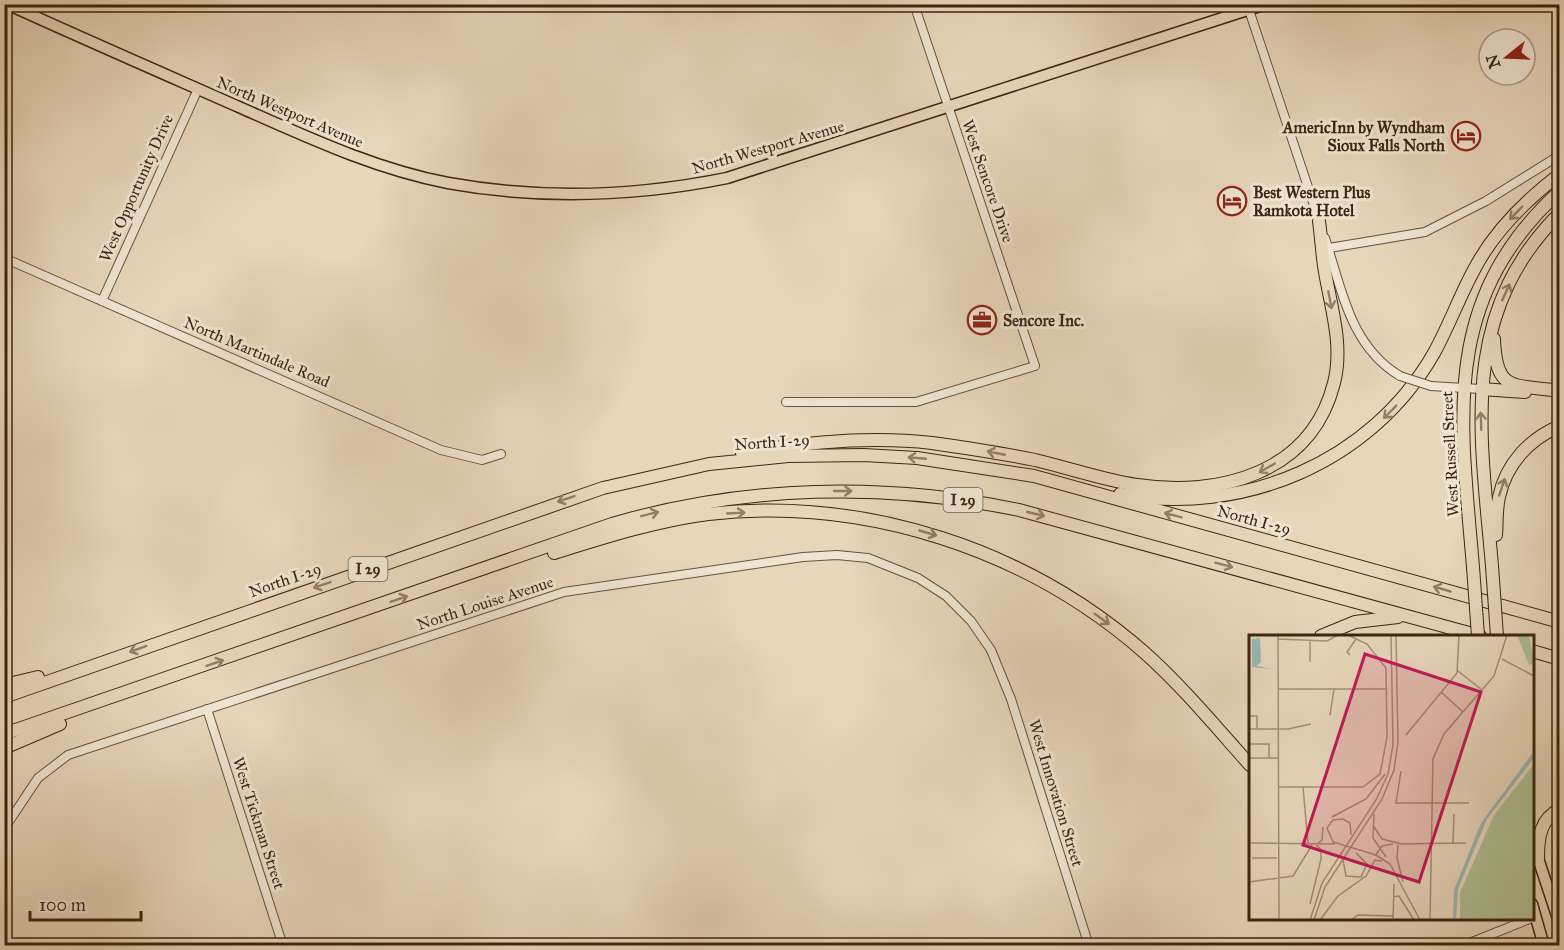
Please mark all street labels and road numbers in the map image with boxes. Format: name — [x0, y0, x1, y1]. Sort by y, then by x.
street label: North Westport Avenue — [214, 73, 366, 152]
street label: West Opportunity Drive — [95, 111, 177, 265]
street label: North Westport Avenue — [690, 116, 847, 178]
street label: West Sencore Drive — [958, 117, 1018, 245]
street label: North Martindale Road — [181, 313, 333, 391]
street label: West Russell Street — [1437, 390, 1463, 517]
street label: North I-29 — [734, 430, 810, 454]
road number: I 29 — [944, 488, 982, 512]
street label: North I-29 — [1215, 501, 1293, 539]
road number: I 29 — [348, 557, 388, 581]
street label: North I-29 — [246, 559, 324, 601]
street label: North Louise Avenue — [414, 572, 556, 634]
street label: West Innovation Street — [1025, 717, 1088, 869]
street label: West Tickman Street — [229, 755, 289, 892]

